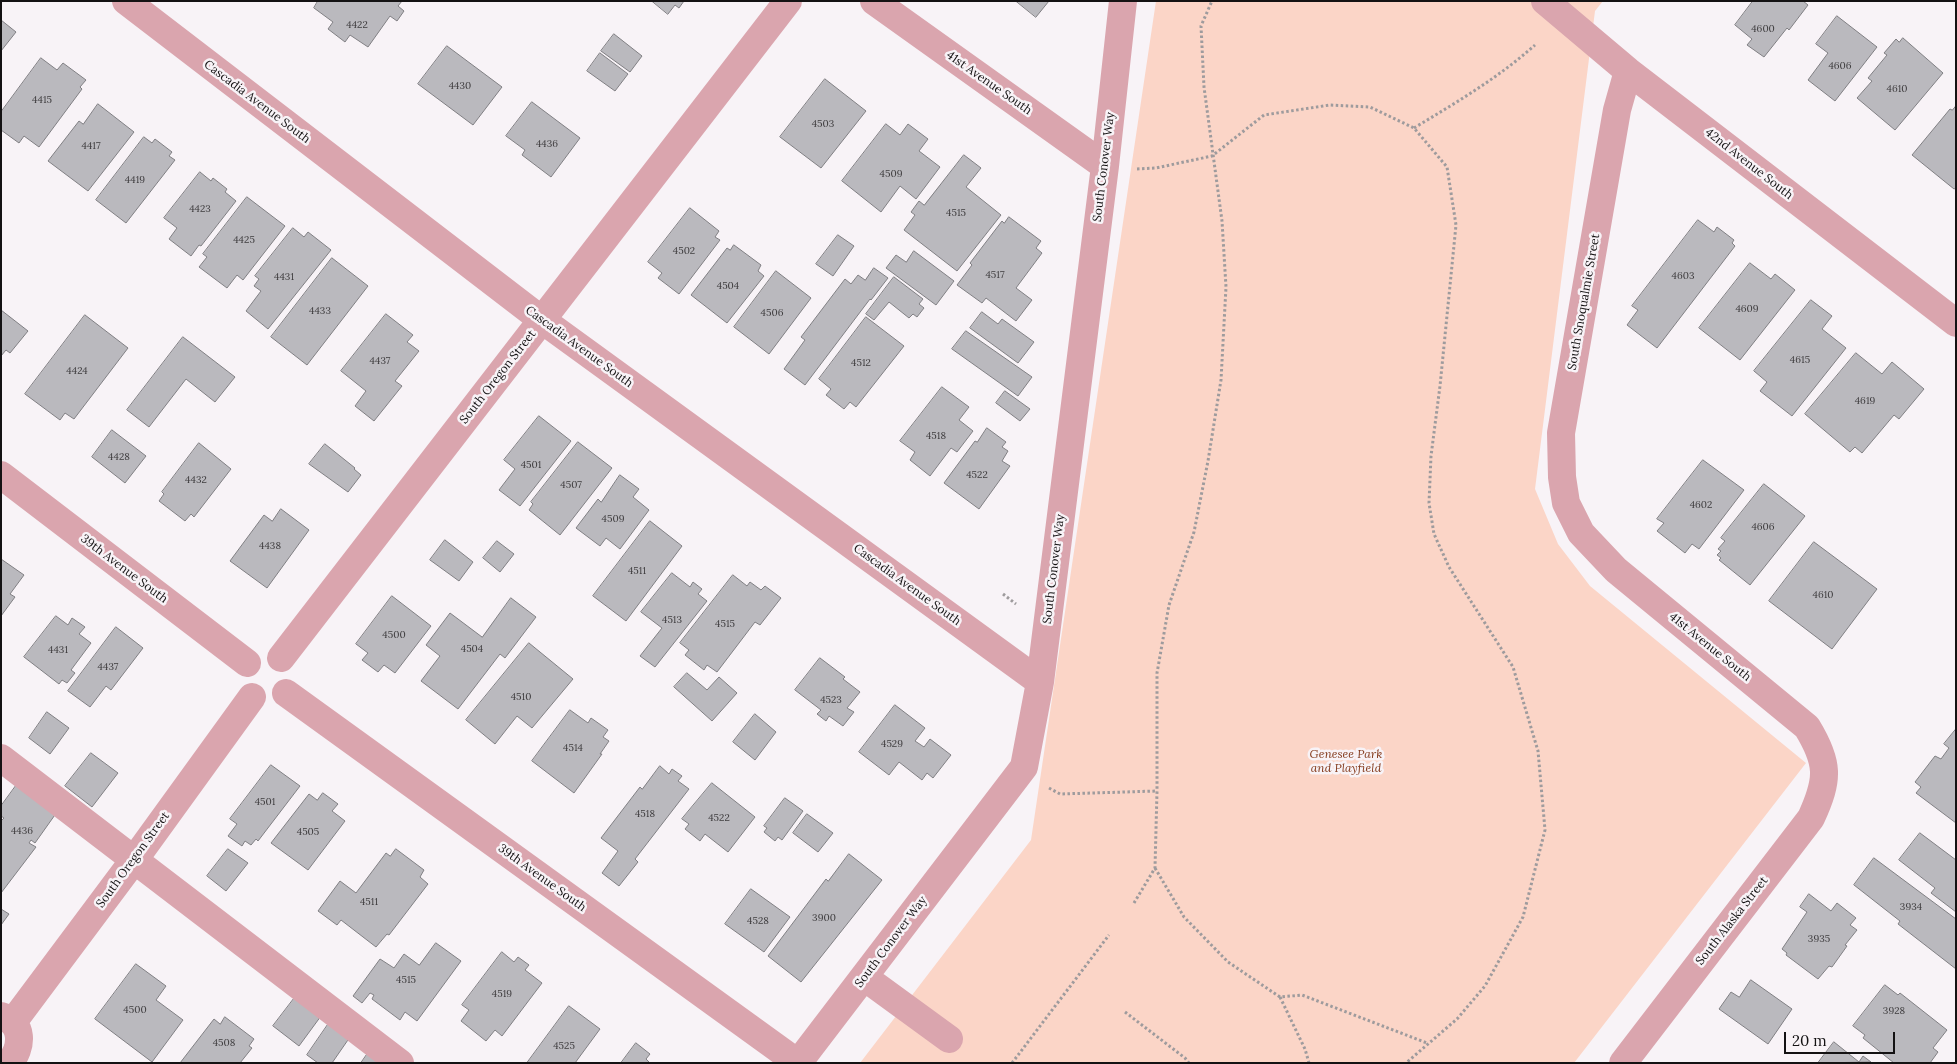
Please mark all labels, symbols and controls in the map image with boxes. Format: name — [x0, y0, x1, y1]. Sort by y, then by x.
house number: 4422 — [346, 19, 368, 31]
house number: 4600 — [1751, 23, 1775, 35]
street label: 41st Avenue South — [944, 48, 1034, 118]
street label: Cascadia Avenue South — [201, 57, 313, 147]
house number: 4606 — [1828, 60, 1852, 72]
house number: 4430 — [449, 80, 471, 92]
house number: 4610 — [1886, 83, 1908, 95]
house number: 4415 — [32, 94, 52, 106]
street label: South Conover Way — [1090, 111, 1118, 223]
house number: 4503 — [812, 118, 834, 130]
street label: 42nd Avenue South — [1702, 125, 1796, 203]
house number: 4436 — [536, 138, 558, 150]
house number: 4417 — [81, 140, 101, 152]
house number: 4509 — [880, 168, 902, 180]
house number: 4419 — [125, 174, 145, 186]
house number: 4423 — [189, 203, 211, 215]
house number: 4515 — [946, 207, 966, 219]
street label: South Snoqualmie Street — [1565, 233, 1603, 371]
house number: 4425 — [233, 234, 255, 246]
house number: 4502 — [673, 245, 695, 257]
house number: 4517 — [985, 269, 1005, 281]
house number: 4603 — [1672, 270, 1694, 282]
house number: 4431 — [274, 271, 294, 283]
house number: 4504 — [717, 280, 739, 292]
street label: Cascadia Avenue South — [522, 303, 636, 391]
house number: 4609 — [1735, 303, 1759, 315]
house number: 4433 — [309, 305, 331, 317]
house number: 4506 — [761, 307, 783, 319]
street label: South Oregon Street — [457, 327, 539, 427]
house number: 4615 — [1790, 354, 1810, 366]
house number: 4437 — [370, 355, 390, 367]
house number: 4512 — [851, 357, 871, 369]
house number: 4424 — [66, 365, 88, 377]
house number: 4619 — [1855, 395, 1875, 407]
house number: 4518 — [926, 430, 946, 442]
house number: 4428 — [108, 451, 130, 463]
house number: 4501 — [521, 459, 541, 471]
house number: 4522 — [966, 469, 988, 481]
house number: 4432 — [185, 474, 207, 486]
house number: 4507 — [560, 479, 582, 491]
house number: 4602 — [1690, 499, 1712, 511]
house number: 4509 — [602, 513, 624, 525]
street label: South Conover Way — [1040, 513, 1068, 625]
house number: 4606 — [1751, 521, 1775, 533]
street label: 39th Avenue South — [78, 532, 170, 606]
house number: 4438 — [259, 540, 281, 552]
street label: Cascadia Avenue South — [850, 541, 964, 629]
house number: 4511 — [628, 565, 646, 577]
house number: 4610 — [1812, 589, 1834, 601]
street label: 41st Avenue South — [1666, 610, 1754, 684]
house number: 4513 — [662, 614, 682, 626]
house number: 4515 — [715, 618, 735, 630]
house number: 4500 — [382, 629, 406, 641]
house number: 4504 — [461, 643, 483, 655]
house number: 4431 — [48, 644, 68, 656]
house number: 4437 — [98, 661, 118, 673]
house number: 4510 — [511, 691, 531, 703]
house number: 4523 — [820, 694, 842, 706]
house number: 4529 — [881, 738, 903, 750]
house number: 4514 — [563, 742, 583, 754]
park label: Genesee Park and Playfield — [1310, 748, 1382, 776]
house number: 4501 — [255, 796, 275, 808]
house number: 4518 — [635, 808, 655, 820]
street label: South Oregon Street — [93, 809, 173, 911]
house number: 4522 — [708, 812, 730, 824]
house number: 4436 — [11, 825, 33, 837]
house number: 4505 — [297, 826, 319, 838]
street label: 39th Avenue South — [495, 841, 589, 915]
street label: South Alaska Street — [1693, 874, 1771, 968]
street label: South Conover Way — [852, 894, 930, 990]
house number: 4511 — [360, 896, 378, 908]
house number: 3934 — [1900, 901, 1922, 913]
house number: 3900 — [812, 912, 836, 924]
house number: 4528 — [747, 915, 769, 927]
house number: 3935 — [1808, 933, 1830, 945]
house number: 4515 — [396, 974, 416, 986]
house number: 4519 — [492, 988, 512, 1000]
house number: 4500 — [123, 1004, 147, 1016]
house number: 3928 — [1883, 1005, 1905, 1017]
scale bar — [1787, 1022, 1898, 1054]
text: 20 m — [1792, 1031, 1827, 1050]
house number: 4508 — [213, 1037, 235, 1049]
house number: 4525 — [553, 1040, 575, 1052]

